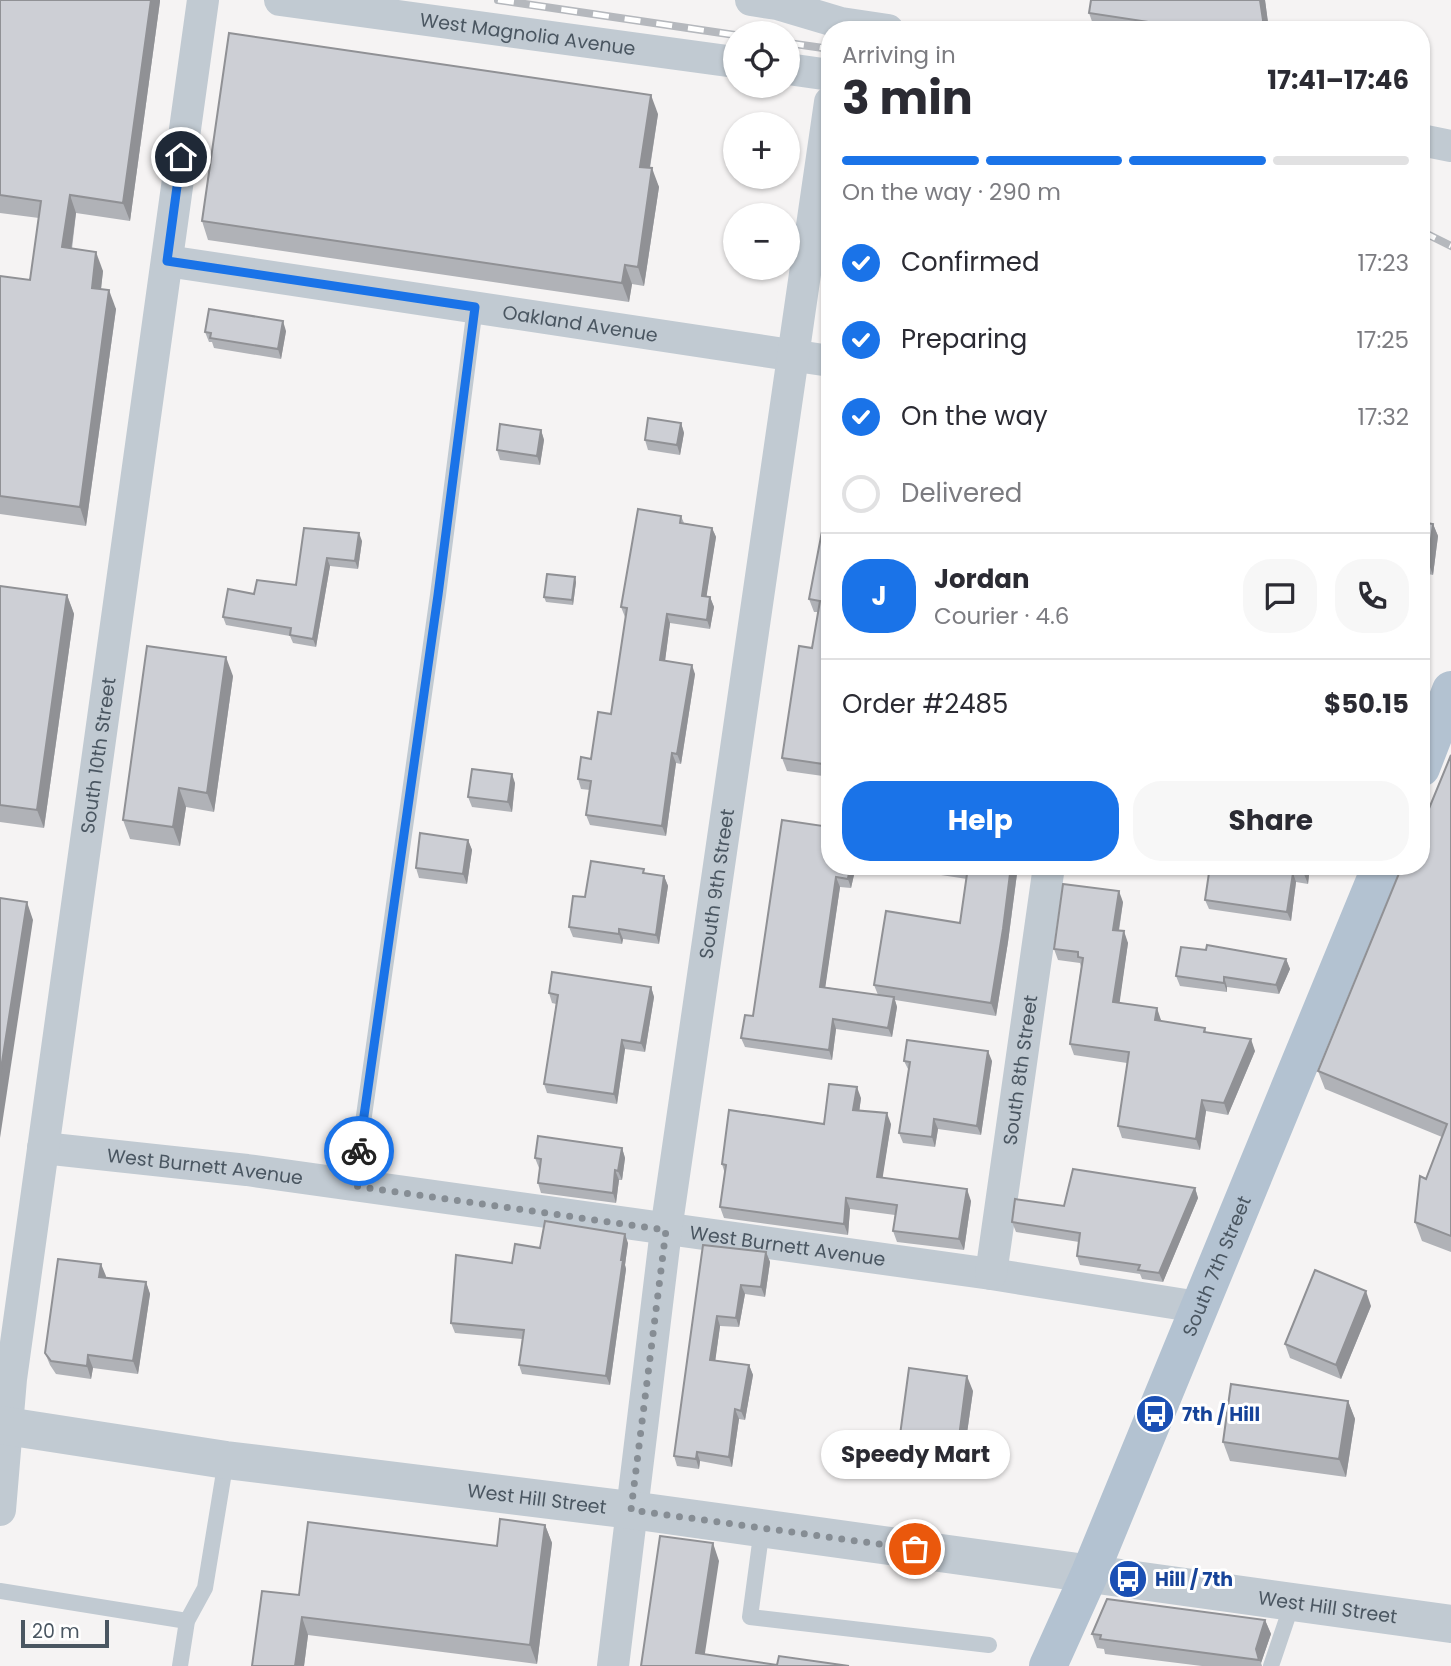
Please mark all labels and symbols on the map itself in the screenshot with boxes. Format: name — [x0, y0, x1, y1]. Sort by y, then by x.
street label: West Magnolia Avenue — [418, 6, 637, 62]
pin — [151, 127, 211, 187]
street label: Oakland Avenue — [501, 298, 660, 348]
street label: South 10th Street — [74, 676, 122, 835]
street label: South 9th Street — [692, 807, 741, 961]
street label: South 8th Street — [996, 993, 1044, 1147]
courier — [324, 1116, 394, 1186]
street label: West Burnett Avenue — [105, 1141, 305, 1191]
street label: South 7th Street — [1175, 1192, 1257, 1340]
street label: West Burnett Avenue — [688, 1219, 887, 1273]
bus stop icon: 7th / Hill — [1134, 1393, 1176, 1435]
place label: 7th / Hill — [1182, 1401, 1260, 1428]
callout: Speedy Mart — [820, 1430, 1010, 1479]
street label: West Hill Street — [466, 1476, 608, 1520]
pin — [885, 1519, 945, 1579]
bus stop icon: Hill / 7th — [1107, 1558, 1149, 1600]
place label: Hill / 7th — [1155, 1566, 1233, 1593]
street label: West Hill Street — [1256, 1584, 1399, 1630]
scale bar — [21, 1617, 108, 1649]

